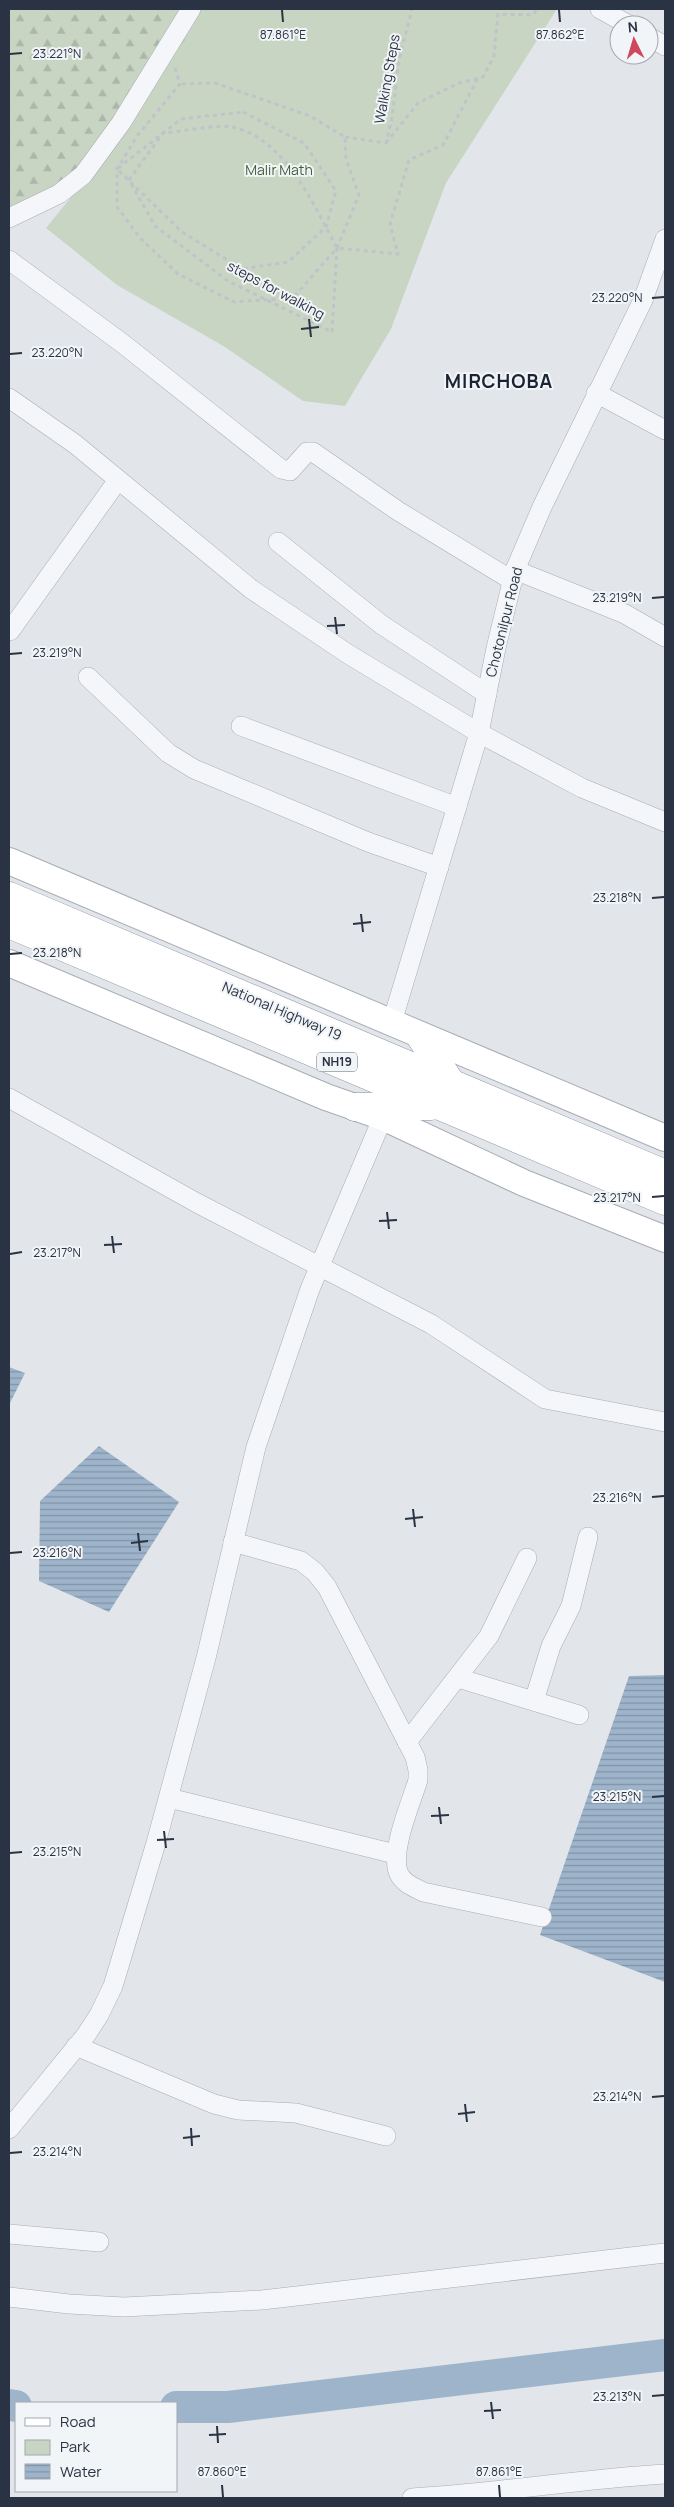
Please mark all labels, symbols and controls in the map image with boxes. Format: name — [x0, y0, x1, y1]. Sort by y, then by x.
north arrow — [609, 15, 659, 65]
text: N — [627, 17, 639, 36]
text: 87.861°E — [260, 26, 306, 43]
text: 87.862°E — [536, 26, 585, 43]
street label: Walking Steps — [369, 33, 404, 125]
text: 23.221°N — [33, 45, 81, 62]
park label: Malir Math — [245, 160, 313, 179]
street label: steps for walking — [224, 256, 328, 323]
text: 23.220°N — [591, 289, 643, 306]
text: 23.220°N — [31, 344, 83, 361]
district label: MIRCHOBA — [445, 368, 553, 394]
street label: Chotonilpur Road — [481, 565, 526, 679]
text: 23.219°N — [592, 589, 642, 606]
text: 23.219°N — [32, 644, 82, 661]
text: 23.218°N — [593, 889, 641, 906]
text: 23.218°N — [33, 944, 81, 961]
street label: National Highway 19 — [219, 977, 345, 1044]
road number: NH19 — [317, 1052, 357, 1072]
text: 23.217°N — [593, 1189, 641, 1206]
text: 23.217°N — [33, 1244, 81, 1261]
text: 23.216°N — [592, 1489, 642, 1506]
text: 23.216°N — [32, 1544, 82, 1561]
text: 23.215°N — [593, 1788, 641, 1805]
text: 23.215°N — [33, 1843, 81, 1860]
text: 23.214°N — [593, 2088, 641, 2105]
text: 23.214°N — [33, 2143, 81, 2160]
text: 23.213°N — [593, 2388, 641, 2405]
legend — [15, 2402, 178, 2492]
text: Road — [60, 2411, 96, 2432]
text: Park — [60, 2436, 90, 2457]
text: Water — [60, 2461, 102, 2482]
text: 87.860°E — [197, 2463, 247, 2480]
text: 87.861°E — [476, 2463, 522, 2480]

